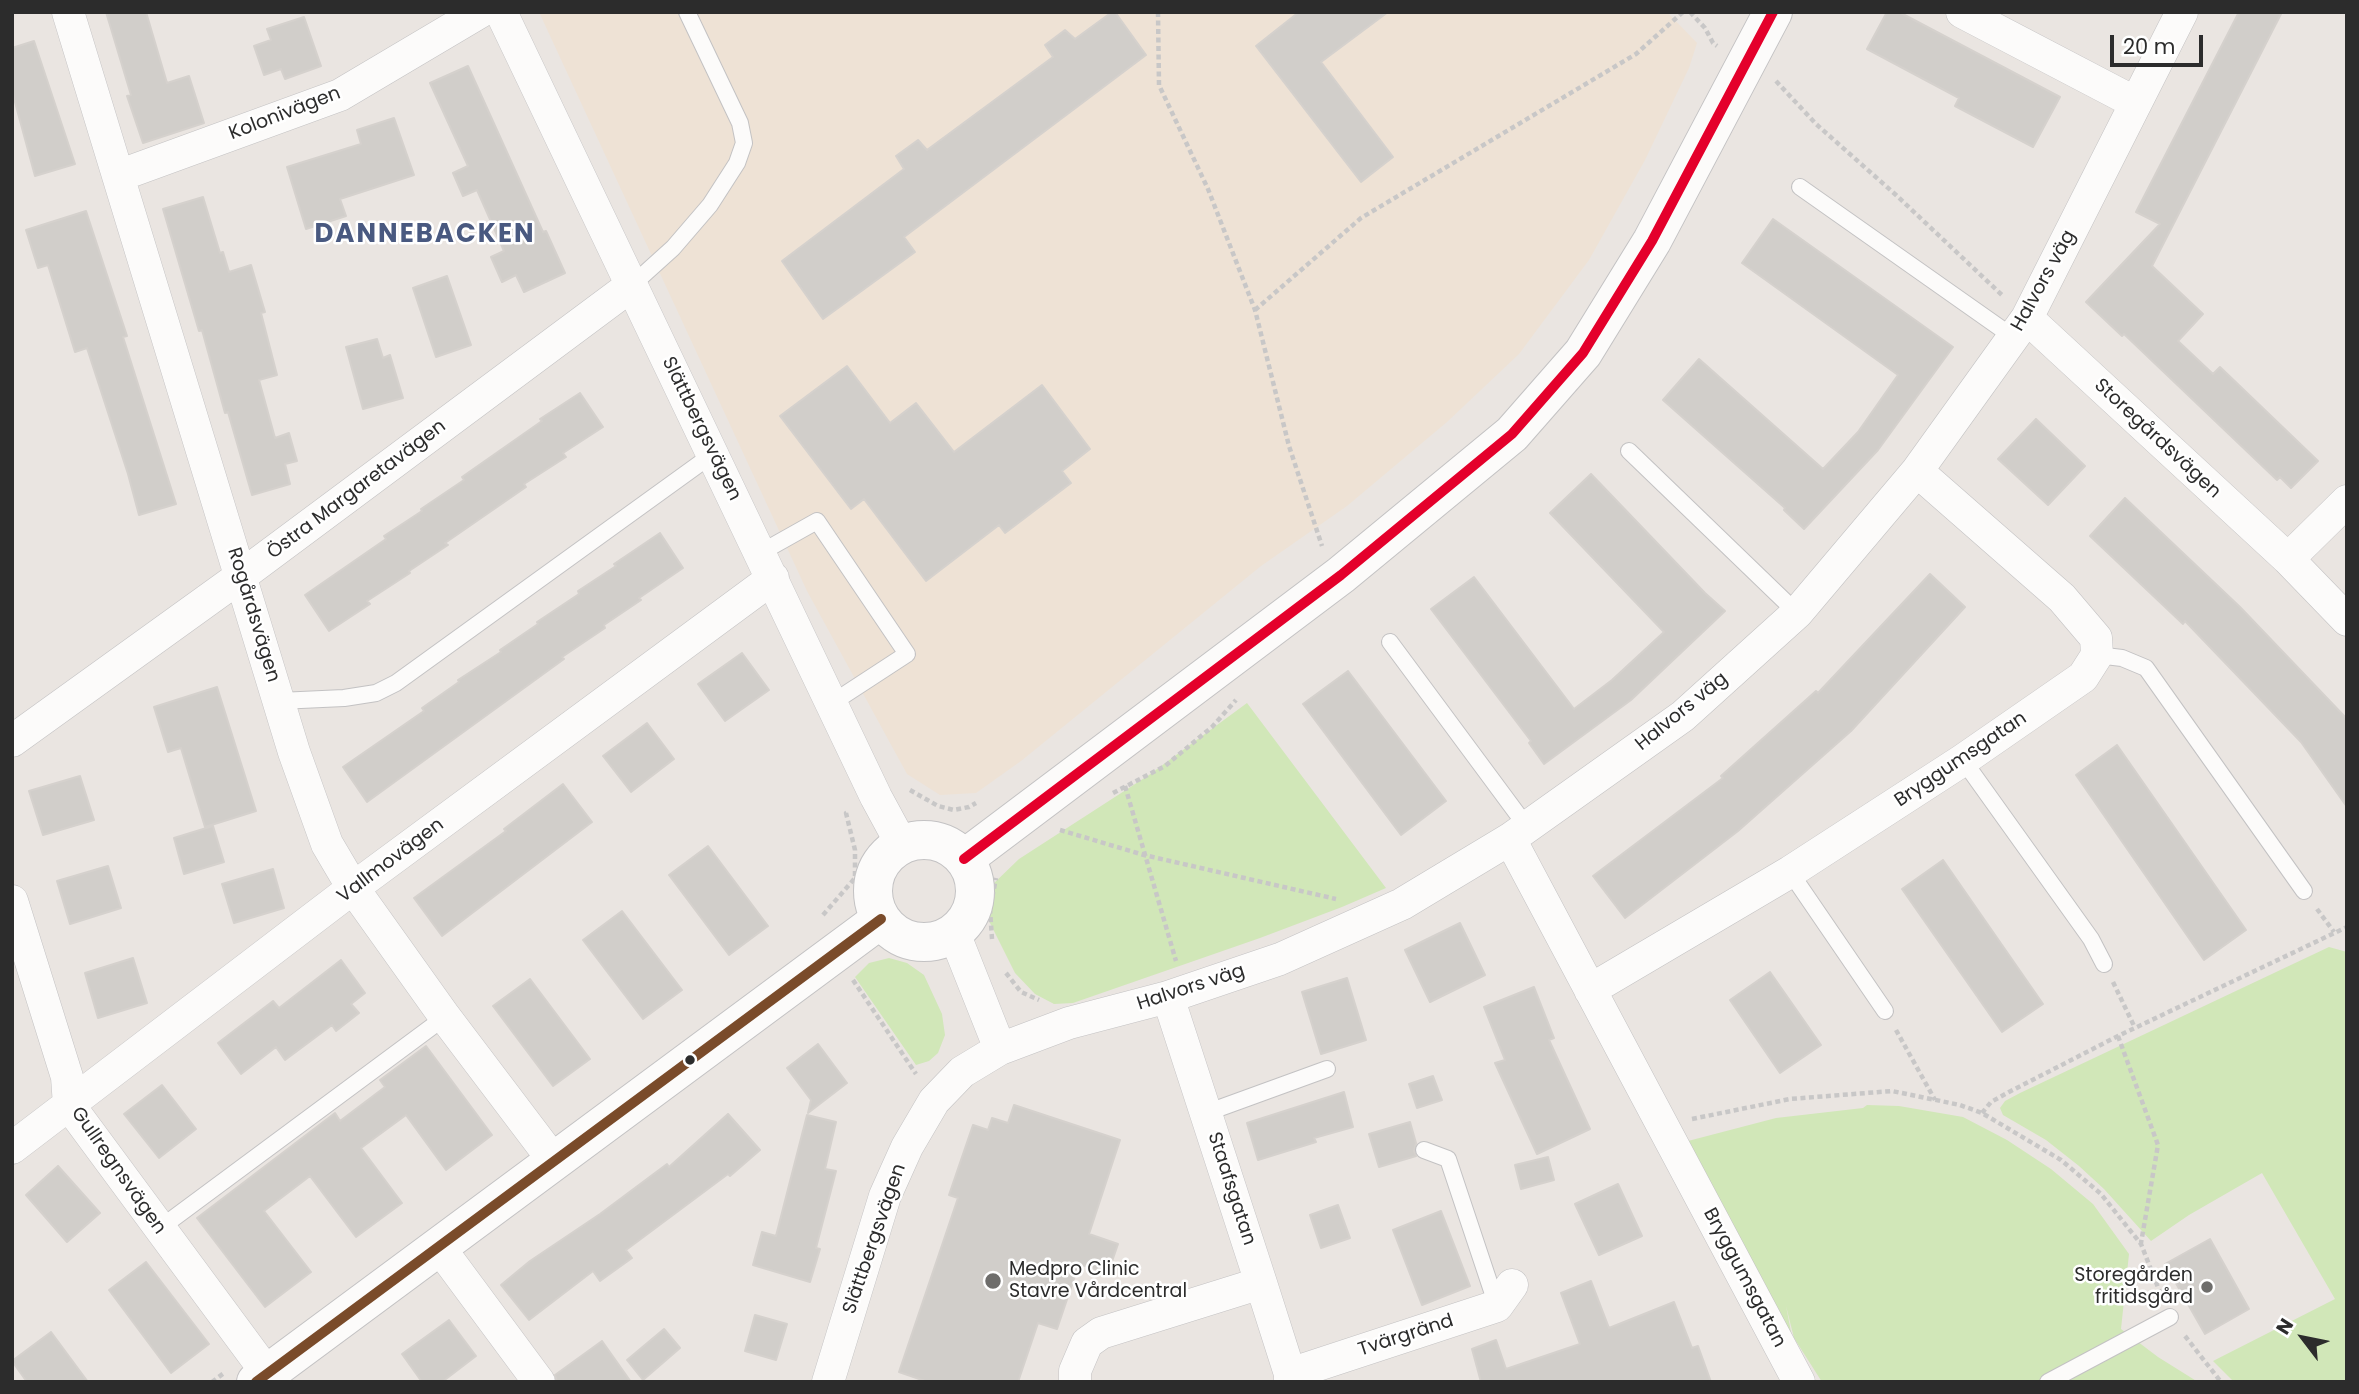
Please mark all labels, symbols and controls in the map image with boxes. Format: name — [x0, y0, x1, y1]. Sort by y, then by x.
scale bar — [2114, 21, 2207, 65]
text: 20 m — [2123, 32, 2176, 61]
street label: Kolonivägen — [226, 82, 344, 146]
district label: DANNEBACKEN — [316, 219, 534, 251]
street label: Halvors väg — [2007, 227, 2081, 335]
street label: Slättbergsvägen — [656, 353, 746, 505]
street label: Storegårdsvägen — [2089, 374, 2225, 504]
street label: Östra Margaretavägen — [263, 415, 451, 565]
street label: Rogårdsvägen — [222, 545, 284, 685]
street label: Halvors väg — [1631, 668, 1733, 756]
street label: Bryggumsgatan — [1891, 707, 2031, 813]
street label: Vallmovägen — [333, 814, 449, 908]
street label: Halvors väg — [1134, 960, 1248, 1016]
unlabelled marker — [683, 1053, 697, 1067]
street label: Gullregnsvägen — [66, 1103, 170, 1239]
street label: Staafsgatan — [1202, 1130, 1260, 1248]
street label: Slättbergsvägen — [839, 1161, 911, 1317]
street label: Bryggumsgatan — [1698, 1204, 1790, 1352]
place label: Medpro Clinic Stavre Vårdcentral — [1009, 1259, 1187, 1303]
place label: Storegården fritidsgård — [2074, 1265, 2193, 1309]
marker: Medpro Clinic Stavre Vårdcentral — [983, 1271, 1003, 1291]
marker: Storegården fritidsgård — [2199, 1279, 2215, 1295]
north arrow — [2268, 1303, 2338, 1373]
street label: Tvärgränd — [1356, 1310, 1456, 1362]
text: N — [2270, 1313, 2300, 1340]

